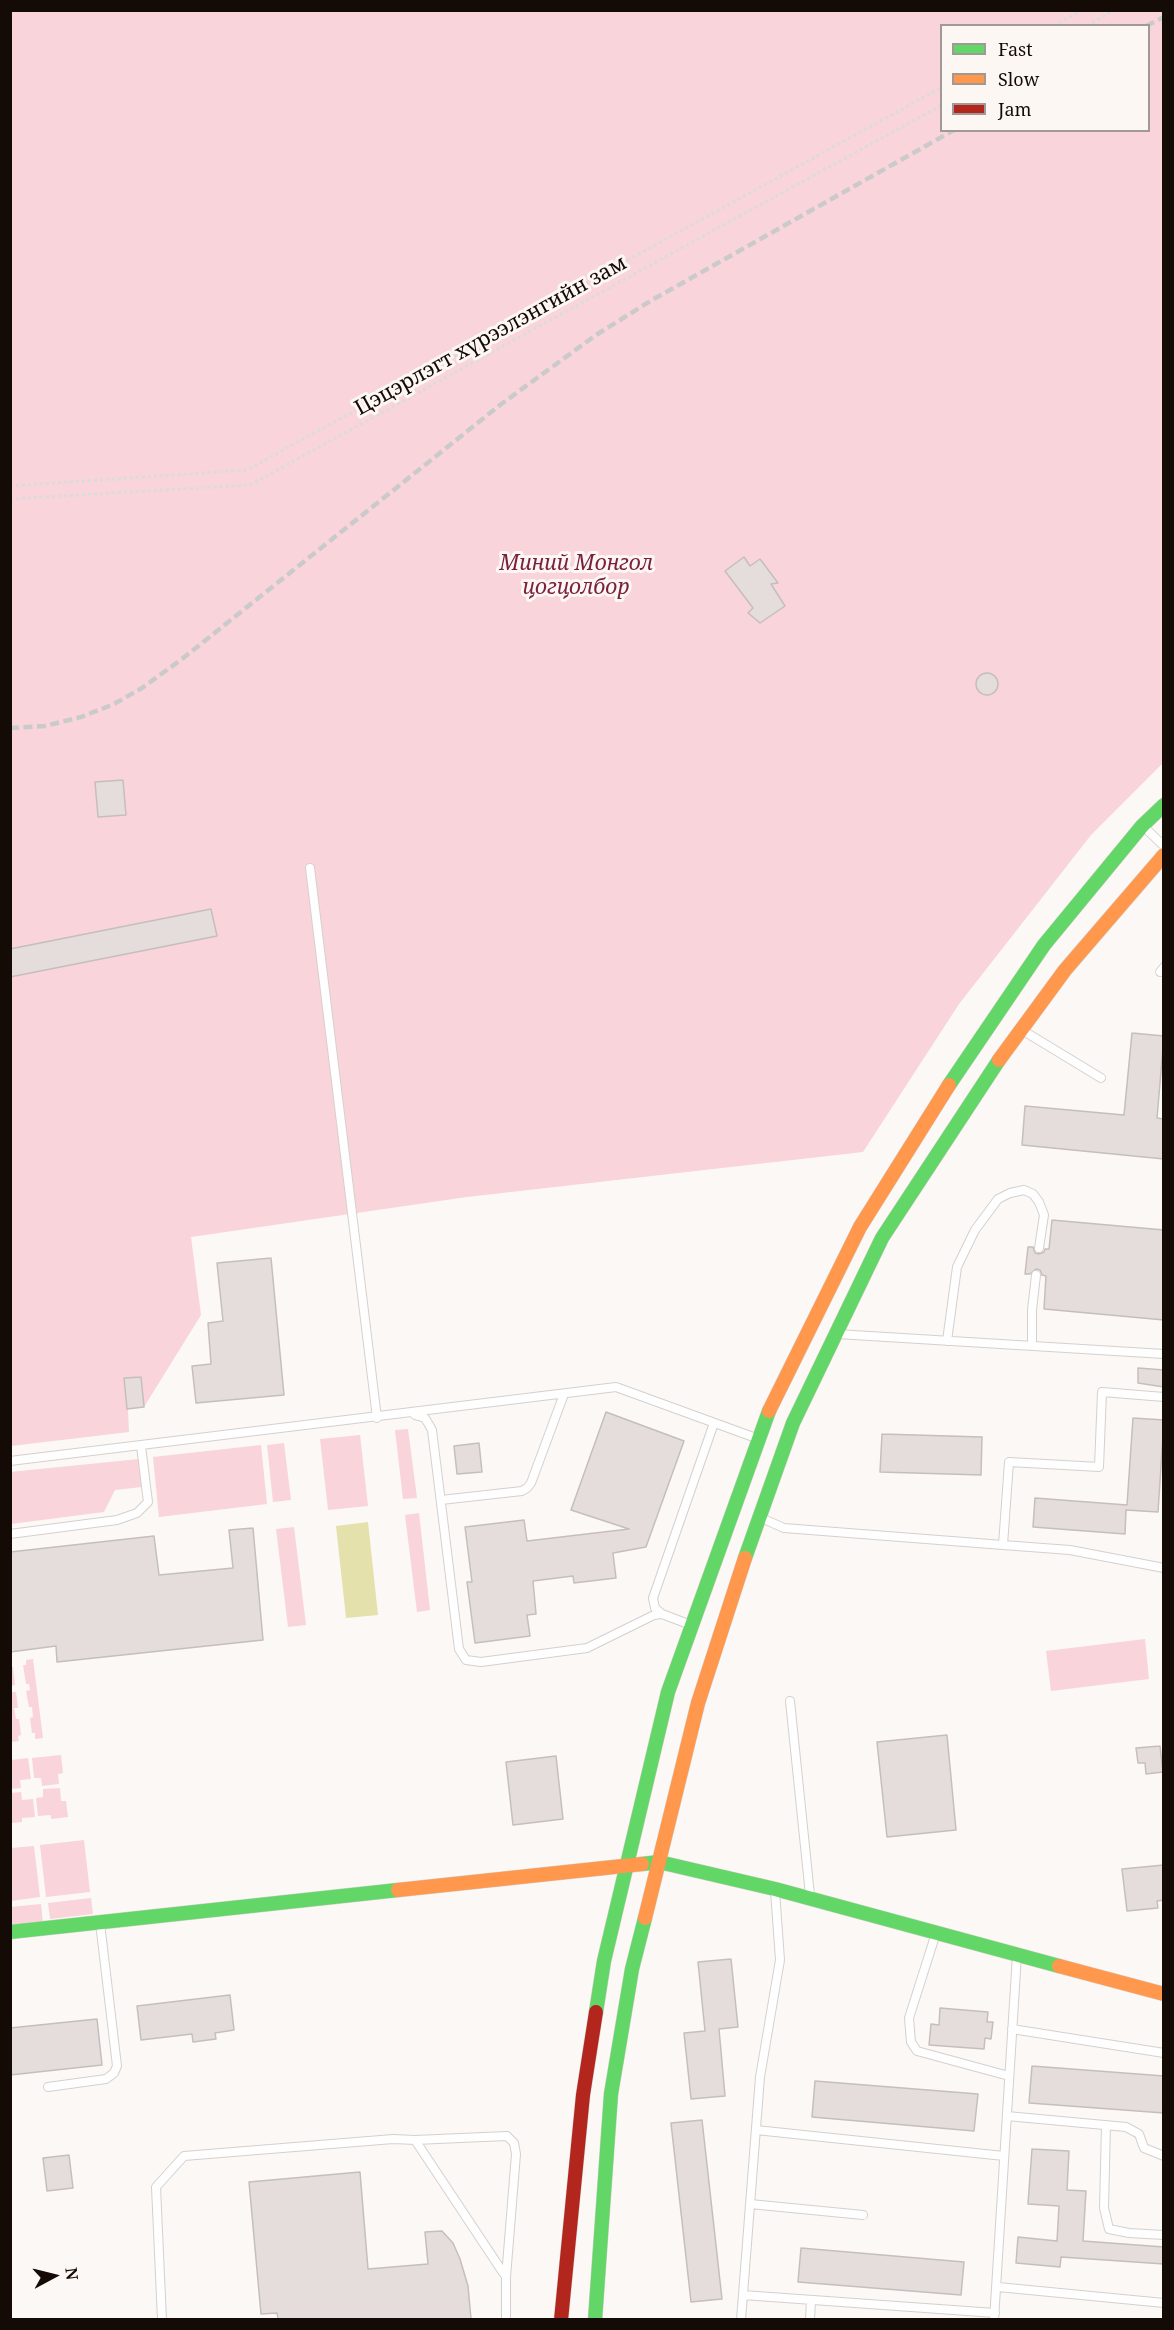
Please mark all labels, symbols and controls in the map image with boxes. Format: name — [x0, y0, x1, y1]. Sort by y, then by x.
legend — [940, 24, 1150, 132]
text: Fast — [998, 37, 1033, 61]
text: Slow — [998, 67, 1039, 91]
text: Jam — [998, 97, 1032, 121]
street label: Цэцэрлэгт хүрээлэнгийн зам — [351, 250, 631, 422]
park label: Миний Монгол цогцолбор — [499, 551, 653, 601]
north arrow — [24, 2246, 84, 2306]
text: N — [60, 2266, 84, 2281]

